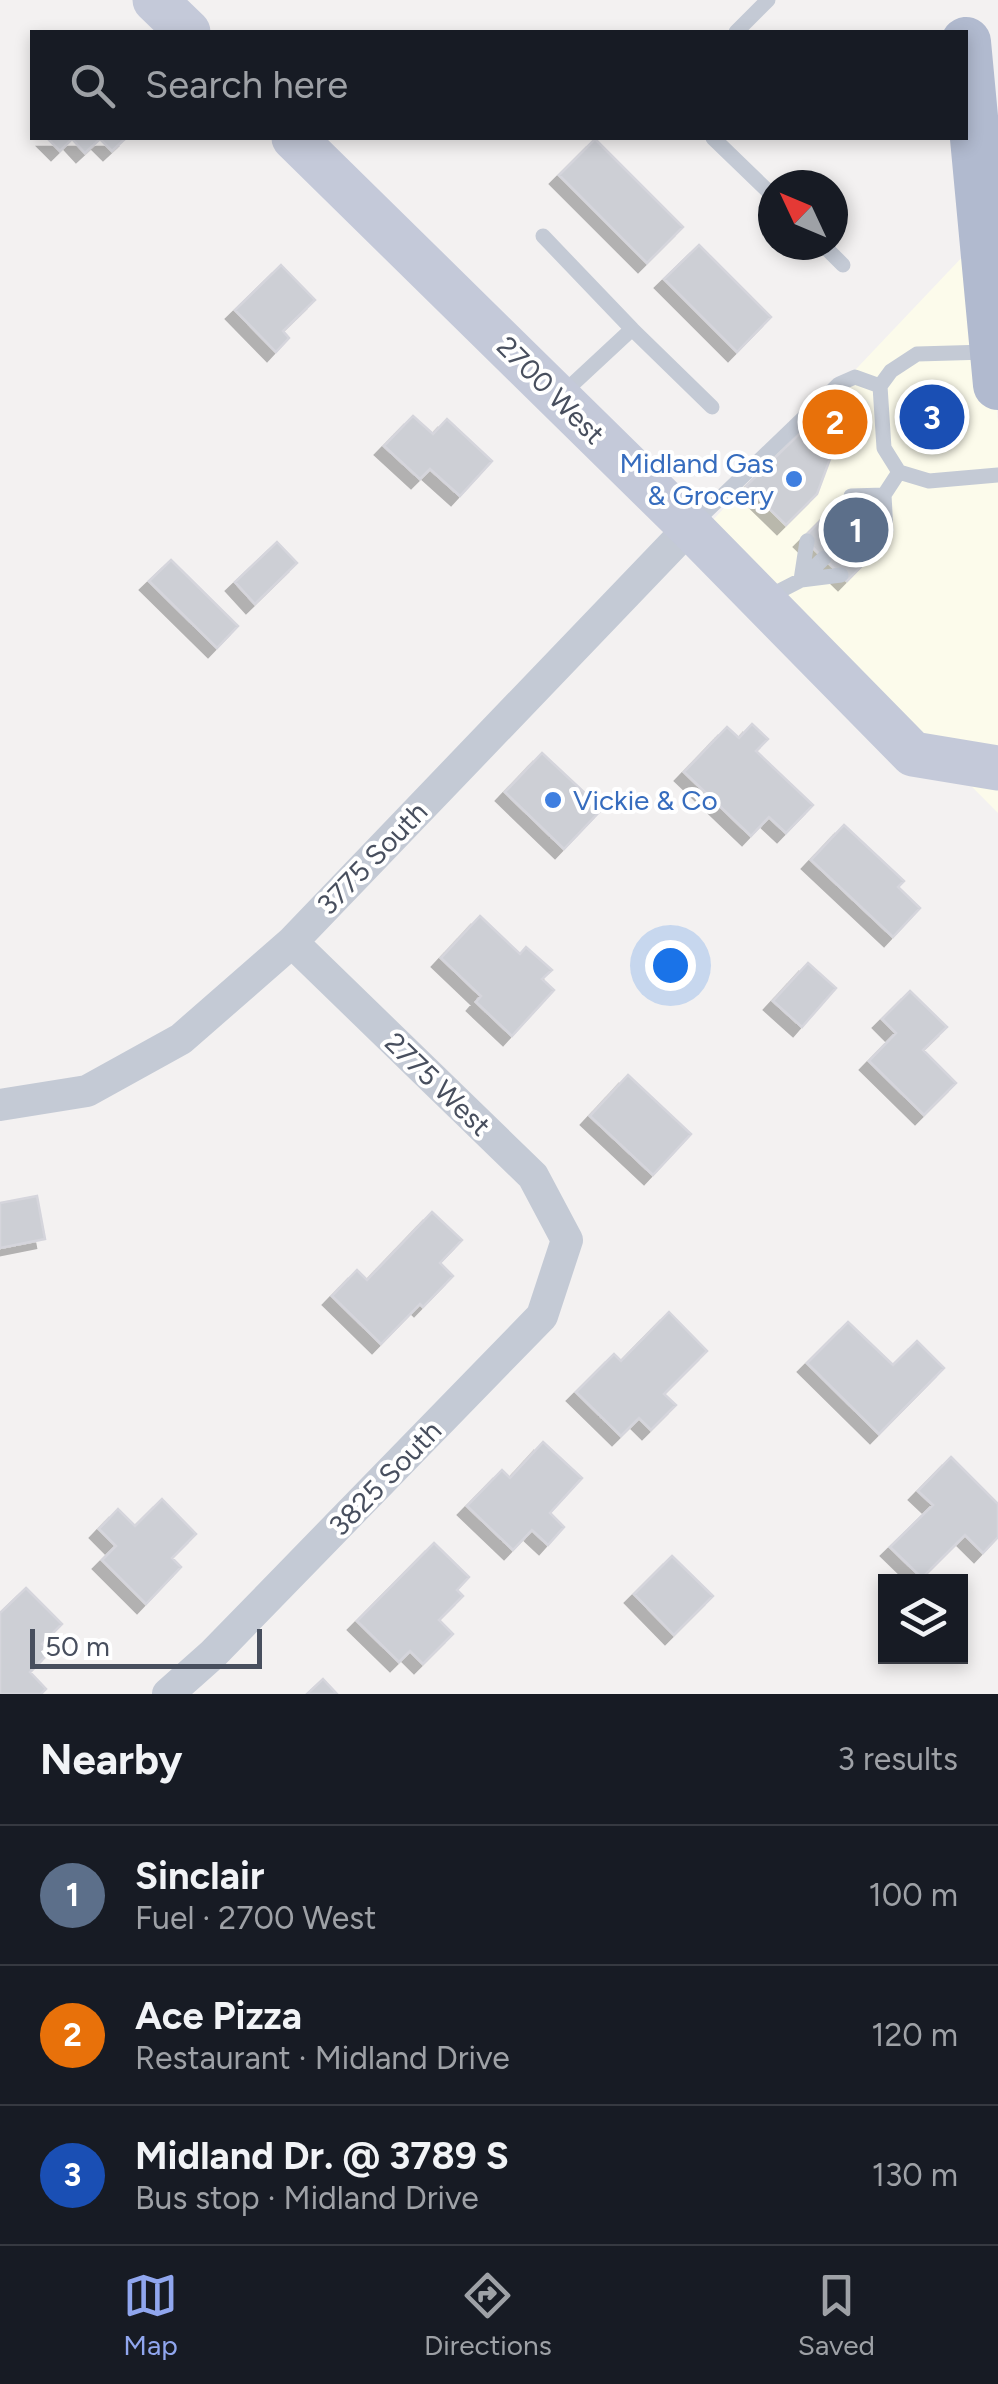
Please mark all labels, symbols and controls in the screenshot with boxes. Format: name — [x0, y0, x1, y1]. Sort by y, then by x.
search box — [30, 30, 968, 140]
icon: search — [65, 58, 120, 113]
text: Search here — [145, 62, 348, 108]
north arrow — [758, 170, 848, 260]
street label: 2700 West — [490, 329, 612, 451]
pin: 3 — [900, 380, 964, 454]
pin: 2 — [802, 384, 868, 460]
place label: Midland Gas & Grocery — [619, 446, 774, 512]
marker: Midland Gas & Grocery — [783, 468, 805, 490]
pin: 1 — [824, 492, 888, 568]
place label: Vickie & Co — [573, 783, 718, 817]
marker: Vickie & Co — [542, 789, 564, 811]
street label: 3775 South — [310, 795, 434, 921]
your location — [645, 940, 696, 991]
street label: 2775 West — [378, 1025, 498, 1143]
street label: 3825 South — [322, 1414, 448, 1542]
map controls — [878, 1574, 968, 1664]
button: layers — [878, 1574, 968, 1664]
scale bar — [30, 1624, 262, 1668]
text: 50 m — [45, 1629, 110, 1663]
text: Nearby — [40, 1734, 182, 1785]
text: 3 results — [838, 1740, 958, 1778]
text: Sinclair — [135, 1853, 264, 1899]
text: 1 — [66, 1876, 79, 1914]
text: 100 m — [869, 1876, 958, 1914]
text: Fuel · 2700 West — [135, 1899, 376, 1937]
text: Ace Pizza — [135, 1993, 302, 2039]
text: 2 — [63, 2016, 82, 2054]
text: 120 m — [871, 2016, 958, 2054]
text: Restaurant · Midland Drive — [135, 2039, 510, 2077]
text: Midland Dr. @ 3789 S — [135, 2133, 509, 2179]
text: 3 — [64, 2156, 81, 2194]
text: 130 m — [872, 2156, 958, 2194]
text: Bus stop · Midland Drive — [135, 2179, 479, 2217]
tab: Map — [123, 2268, 178, 2362]
tab: Directions — [424, 2268, 552, 2362]
tab: Saved — [798, 2268, 875, 2362]

